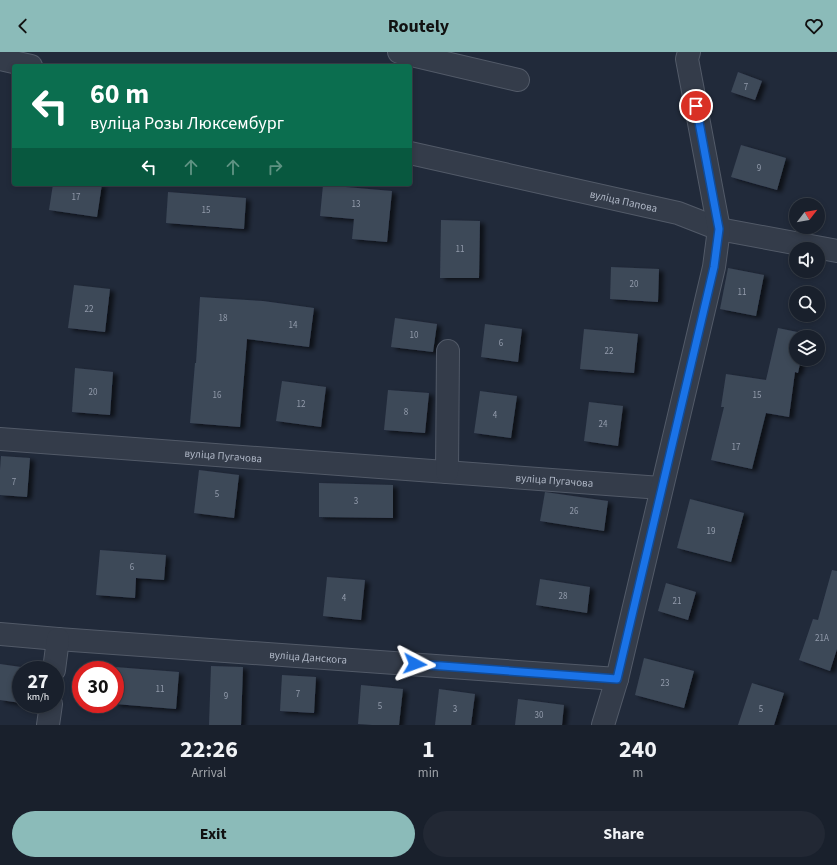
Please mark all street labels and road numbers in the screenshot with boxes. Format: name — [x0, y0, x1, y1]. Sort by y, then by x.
street label: вуліца Папова — [588, 186, 659, 216]
street label: вуліца Пугачова — [184, 445, 263, 466]
street label: вуліца Пугачова — [515, 470, 594, 490]
street label: вуліца Данскога — [269, 647, 348, 667]

